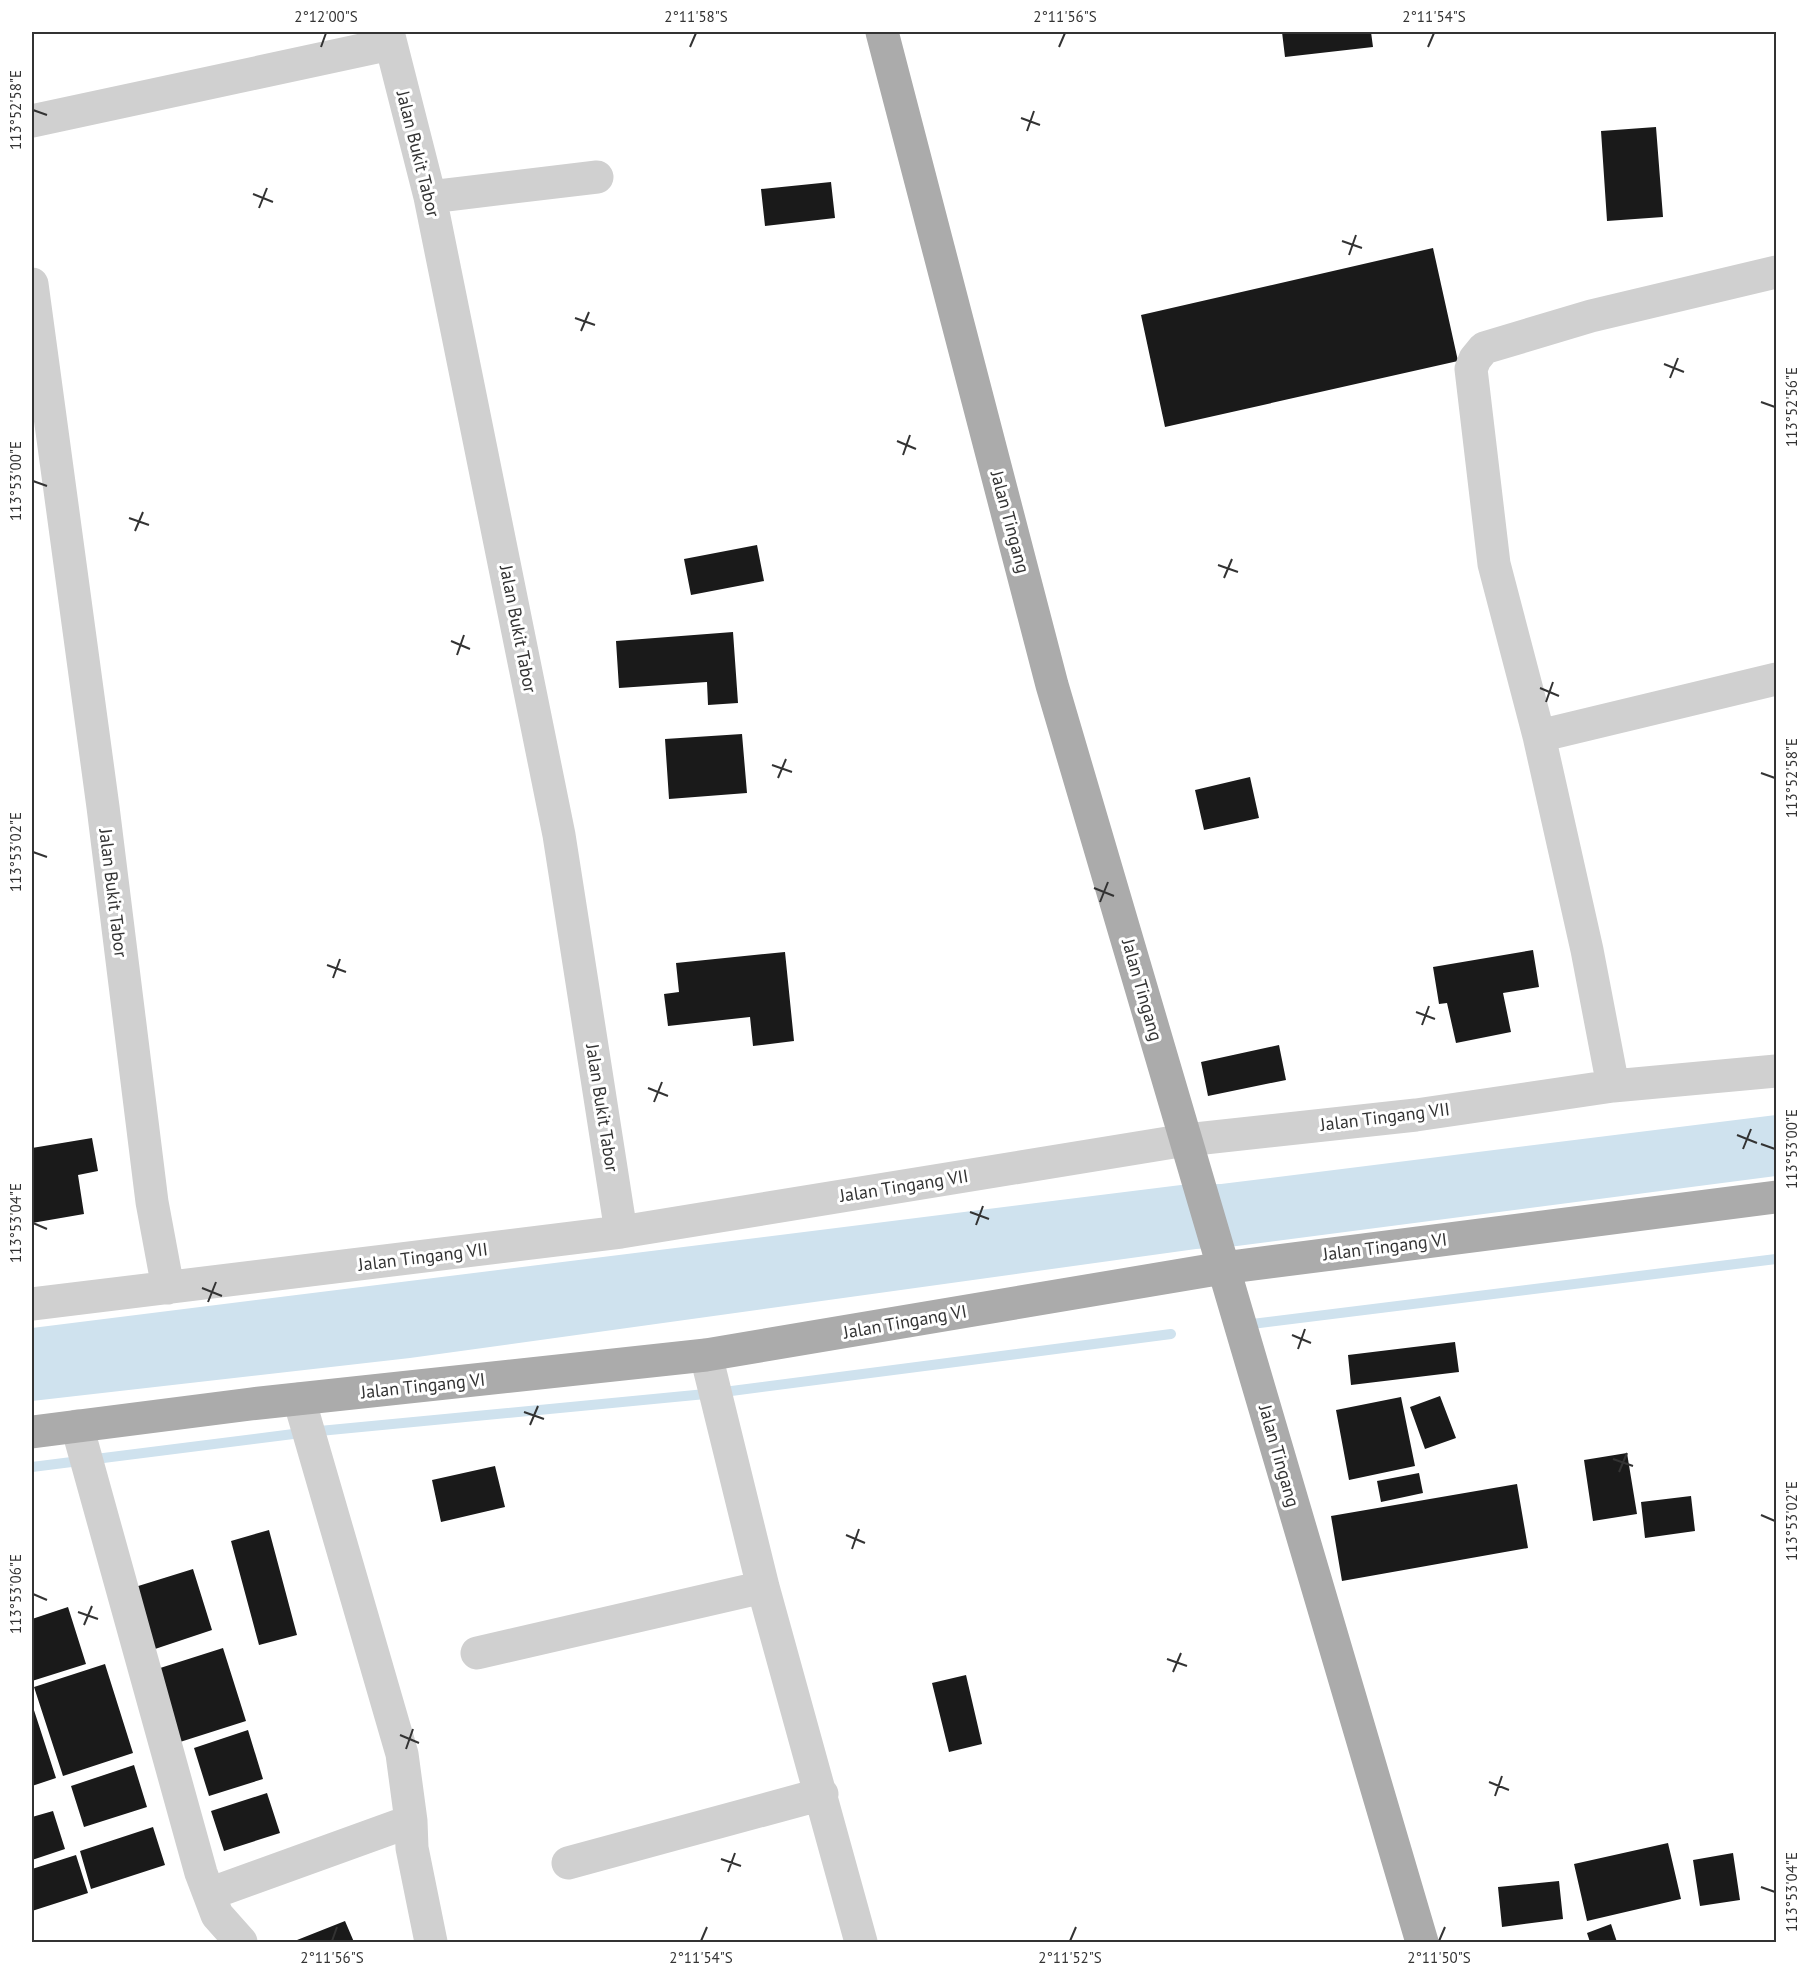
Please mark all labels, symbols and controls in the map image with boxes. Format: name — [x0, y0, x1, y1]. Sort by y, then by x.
text: 2°12'00"S — [294, 7, 358, 26]
text: 2°11'58"S — [664, 7, 728, 26]
text: 2°11'56"S — [1033, 7, 1097, 26]
text: 2°11'54"S — [1402, 7, 1466, 26]
text: 113°52'58"E — [6, 70, 25, 150]
street label: Jalan Bukit Tabor — [391, 87, 445, 220]
text: 113°52'56"E — [1782, 367, 1801, 447]
text: 113°53'00"E — [6, 441, 25, 521]
street label: Jalan Tingang — [985, 467, 1035, 576]
street label: Jalan Bukit Tabor — [495, 562, 542, 695]
text: 113°52'58"E — [1782, 738, 1801, 818]
text: 113°53'02"E — [6, 812, 25, 892]
street label: Jalan Bukit Tabor — [94, 826, 133, 959]
street label: Jalan Tingang — [1117, 935, 1168, 1044]
street label: Jalan Bukit Tabor — [581, 1041, 624, 1174]
street label: Jalan Tingang VII — [1318, 1097, 1451, 1136]
text: 113°53'00"E — [1782, 1109, 1801, 1189]
street label: Jalan Tingang VII — [837, 1164, 970, 1207]
text: 113°53'04"E — [6, 1183, 25, 1263]
street label: Jalan Tingang VI — [1321, 1227, 1448, 1266]
street label: Jalan Tingang VII — [356, 1237, 489, 1276]
street label: Jalan Tingang VI — [840, 1299, 968, 1344]
street label: Jalan Tingang VI — [359, 1368, 486, 1404]
street label: Jalan Tingang — [1254, 1401, 1305, 1510]
text: 113°53'02"E — [1782, 1481, 1801, 1561]
text: 113°53'06"E — [6, 1554, 25, 1634]
text: 113°53'04"E — [1782, 1852, 1801, 1932]
text: 2°11'56"S — [300, 1948, 364, 1967]
text: 2°11'54"S — [669, 1948, 733, 1967]
text: 2°11'52"S — [1038, 1948, 1102, 1967]
text: 2°11'50"S — [1407, 1948, 1471, 1967]

